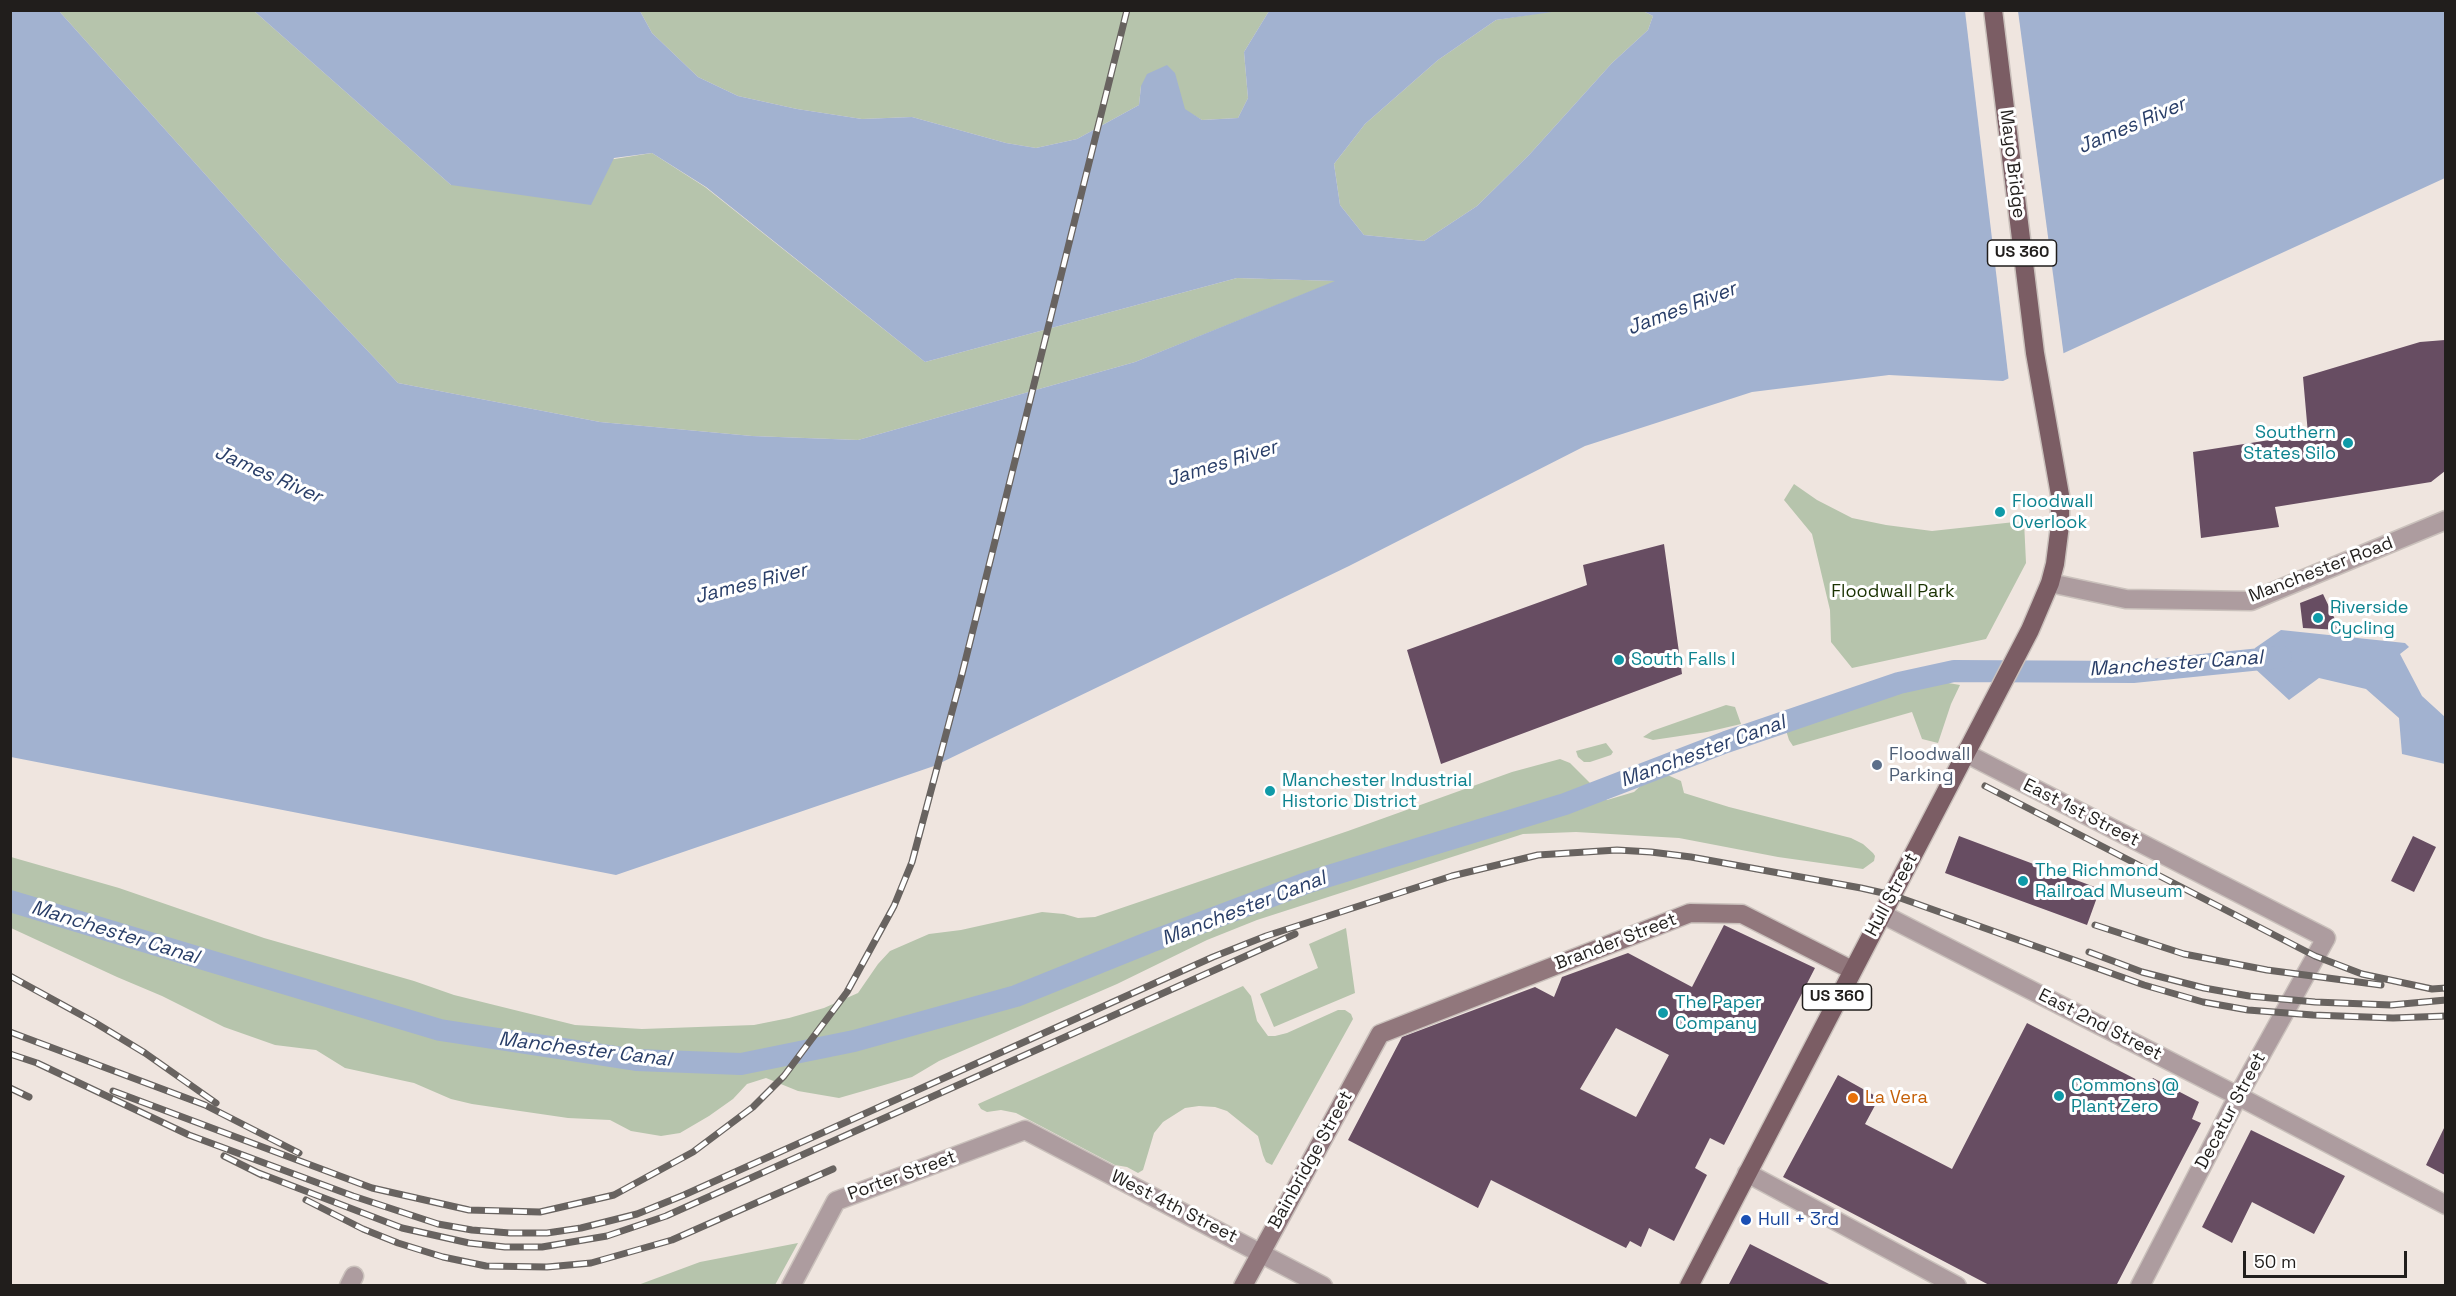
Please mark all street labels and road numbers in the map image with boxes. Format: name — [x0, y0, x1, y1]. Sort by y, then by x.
street label: Mayo Bridge — [1995, 108, 2029, 220]
road number: US 360 — [1988, 240, 2056, 266]
street label: Manchester Road — [2246, 533, 2396, 607]
street label: East 1st Street — [2019, 774, 2143, 852]
street label: Hull Street — [1861, 850, 1923, 940]
street label: Brander Street — [1552, 909, 1680, 975]
road number: US 360 — [1802, 984, 1872, 1010]
street label: East 2nd Street — [2035, 985, 2165, 1065]
street label: Decatur Street — [2191, 1049, 2271, 1173]
street label: Bainbridge Street — [1264, 1087, 1358, 1233]
street label: Porter Street — [845, 1146, 959, 1206]
street label: West 4th Street — [1107, 1166, 1241, 1248]

